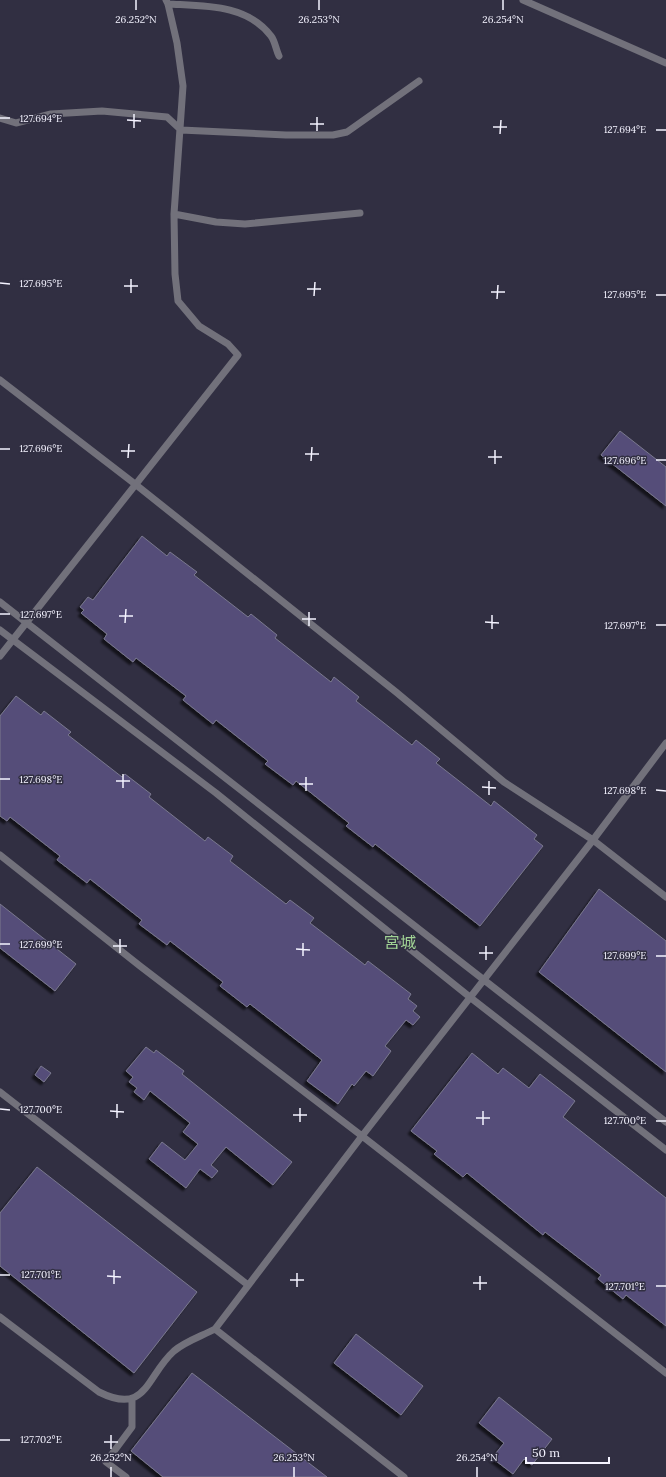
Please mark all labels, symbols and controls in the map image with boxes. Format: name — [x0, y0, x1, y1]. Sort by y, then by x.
text: 26.252°N — [115, 13, 157, 26]
text: 26.253°N — [298, 13, 340, 26]
text: 26.254°N — [482, 13, 524, 26]
text: 127.694°E — [20, 112, 62, 125]
text: 127.694°E — [604, 123, 646, 136]
text: 127.695°E — [20, 277, 62, 290]
text: 127.695°E — [604, 288, 646, 301]
text: 127.696°E — [19, 442, 63, 455]
text: 127.696°E — [603, 454, 647, 467]
text: 127.697°E — [20, 608, 62, 621]
text: 127.697°E — [604, 619, 646, 632]
text: 127.698°E — [20, 773, 63, 786]
text: 127.698°E — [604, 784, 647, 797]
district label: 宮城 — [384, 932, 416, 952]
text: 127.699°E — [19, 938, 63, 951]
text: 127.699°E — [603, 949, 647, 962]
text: 127.700°E — [20, 1103, 62, 1116]
text: 127.700°E — [604, 1114, 646, 1127]
text: 127.701°E — [21, 1268, 61, 1281]
text: 127.701°E — [605, 1280, 645, 1293]
text: 127.702°E — [20, 1433, 62, 1446]
scale bar — [526, 1439, 609, 1465]
text: 50 m — [532, 1445, 560, 1460]
text: 26.252°N — [90, 1451, 132, 1464]
text: 26.253°N — [273, 1451, 315, 1464]
text: 26.254°N — [456, 1451, 498, 1464]

